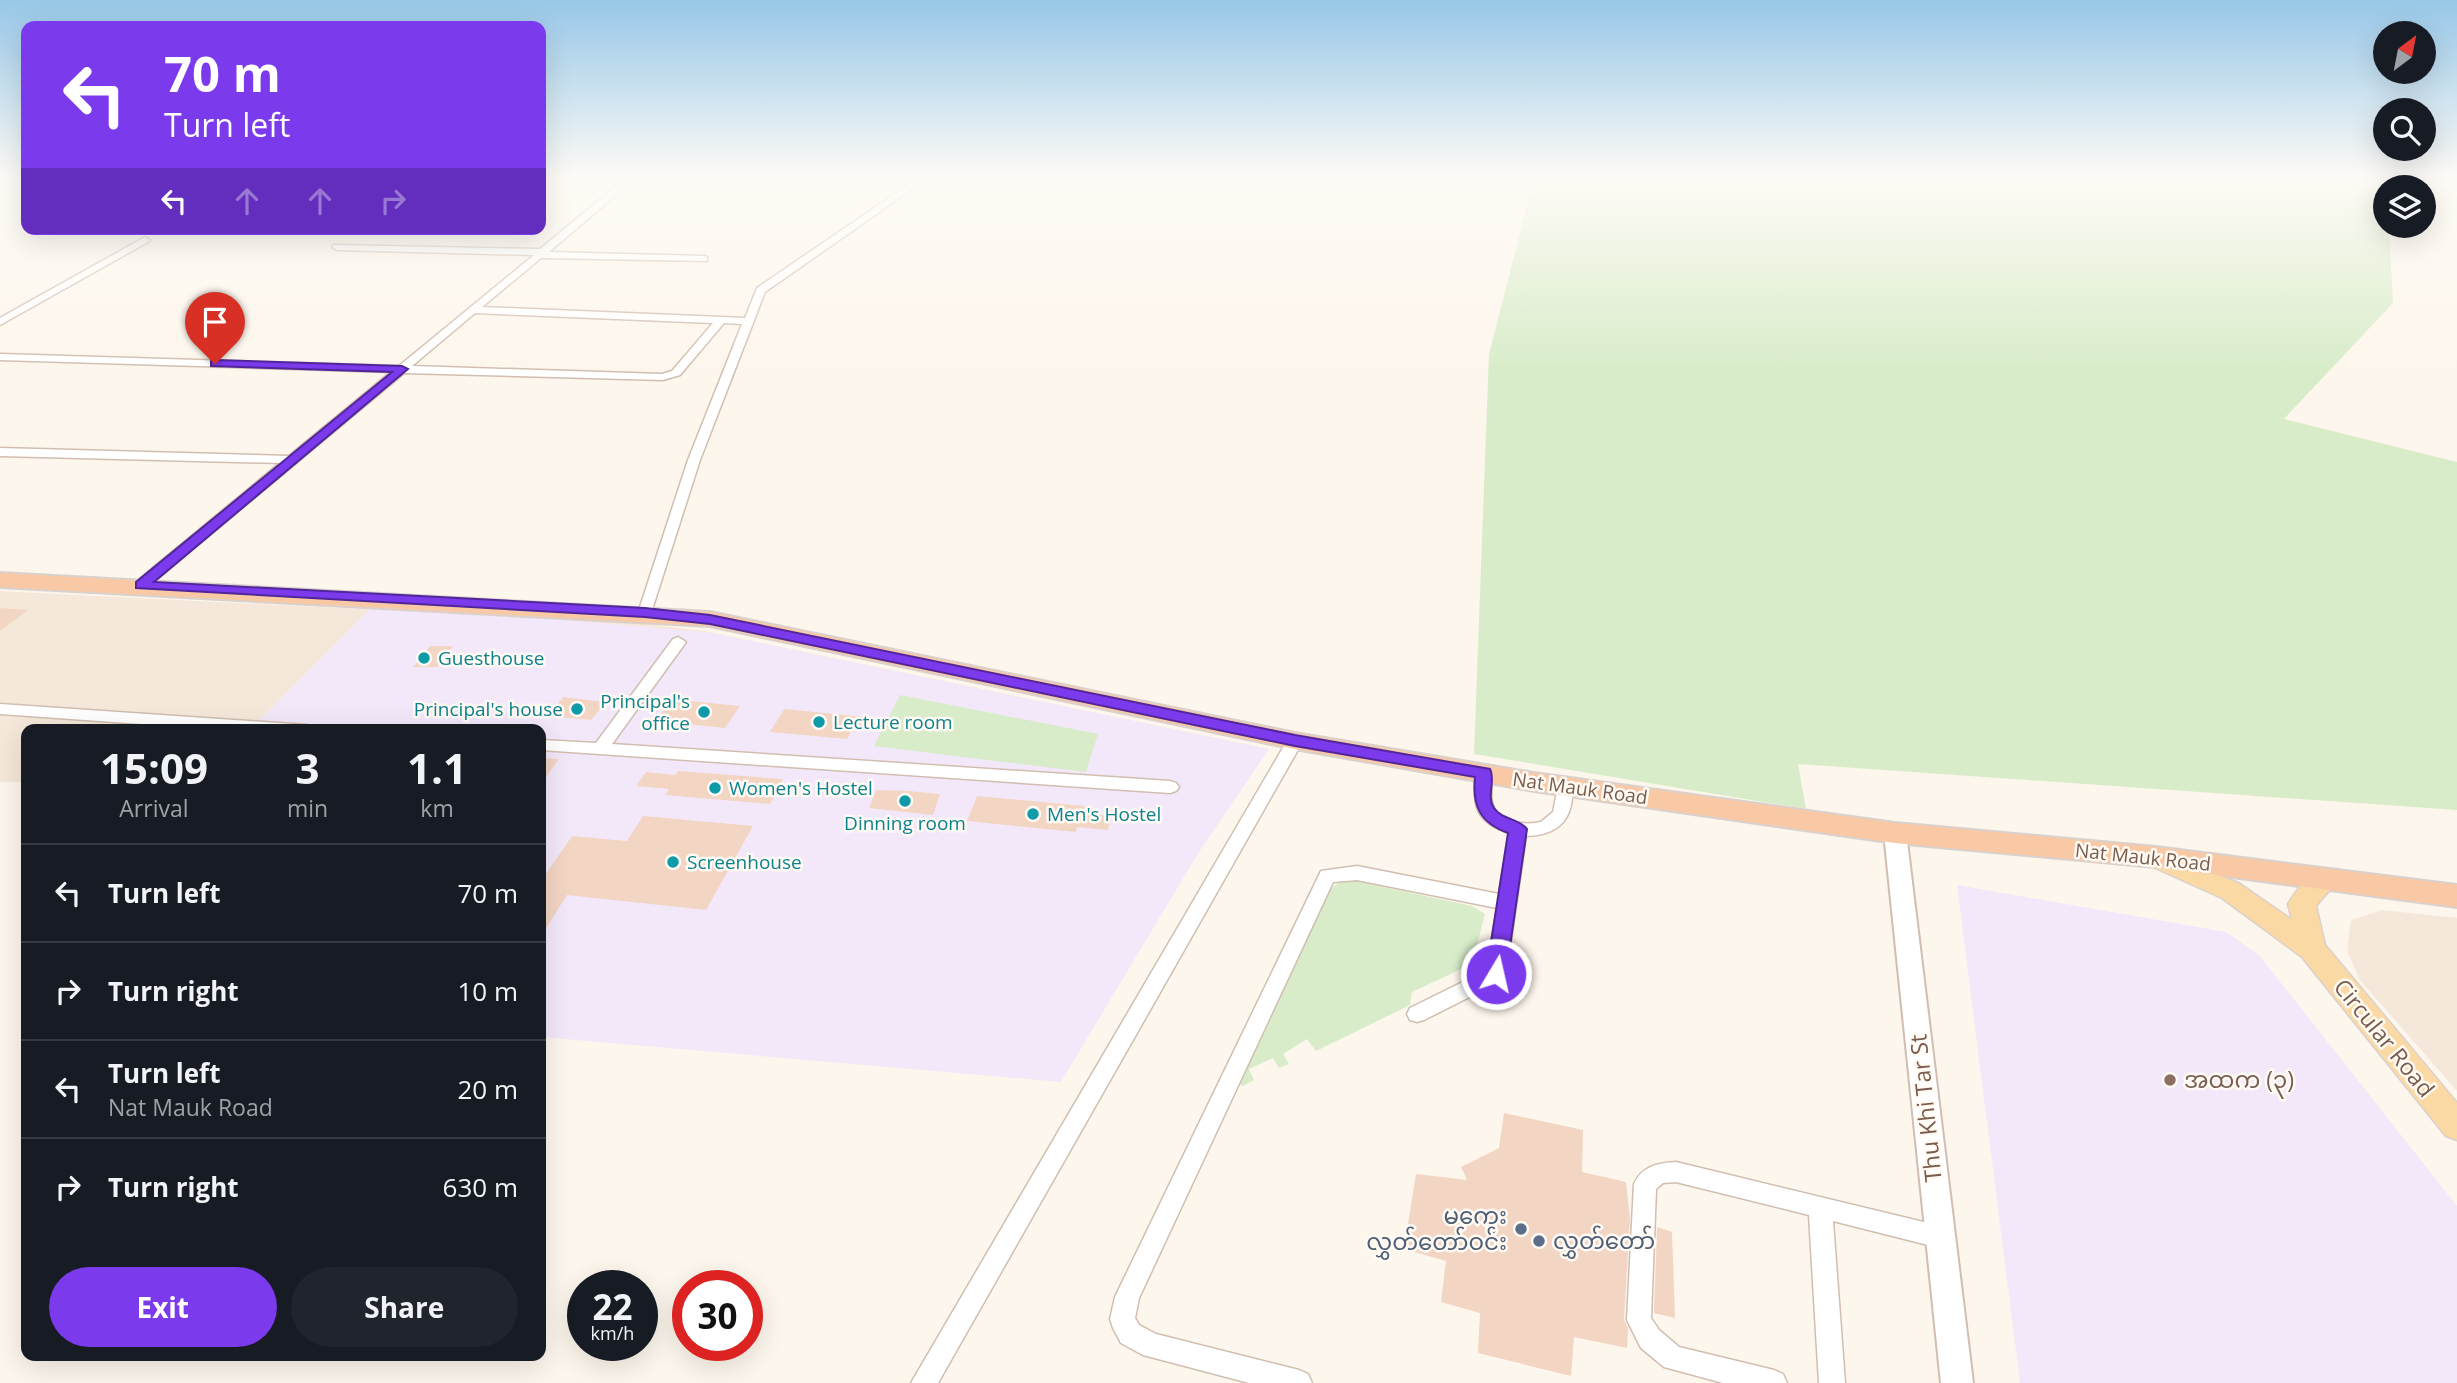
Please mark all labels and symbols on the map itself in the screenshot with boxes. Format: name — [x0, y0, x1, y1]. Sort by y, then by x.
north arrow — [2373, 21, 2436, 84]
pin — [185, 292, 245, 364]
place label: Guesthouse — [438, 645, 544, 671]
marker: Guesthouse — [416, 650, 432, 666]
place label: Principal's office — [600, 688, 690, 736]
place label: Principal's house — [414, 696, 563, 722]
marker: Principal's house — [569, 701, 585, 717]
marker: Principal's office — [696, 704, 712, 720]
place label: Lecture room — [833, 709, 953, 735]
marker: Lecture room — [811, 714, 827, 730]
street label: Nat Mauk Road — [1511, 766, 1649, 810]
place label: Women's Hostel — [729, 775, 873, 801]
marker: Women's Hostel — [707, 780, 723, 796]
marker: Dinning room — [897, 793, 913, 809]
place label: Men's Hostel — [1047, 801, 1161, 827]
marker: Men's Hostel — [1025, 806, 1041, 822]
place label: Dinning room — [844, 810, 966, 836]
street label: Nat Mauk Road — [2074, 837, 2212, 877]
place label: Screenhouse — [687, 849, 802, 875]
marker: Screenhouse — [665, 854, 681, 870]
position arrow — [1459, 937, 1533, 1011]
street label: Circular Road — [2327, 971, 2442, 1103]
street label: Thu Khi Tar St — [1901, 1033, 1949, 1184]
place label: အထက (၃) — [2184, 1063, 2294, 1099]
marker: အထက (၃) — [2162, 1072, 2178, 1088]
place label: မကွေး လွှတ်တော်ဝင်း — [1366, 1199, 1507, 1260]
marker: မကွေး လွှတ်တော်ဝင်း — [1513, 1221, 1529, 1237]
place label: လွှတ်တော် — [1553, 1224, 1655, 1259]
marker: လွှတ်တော် — [1531, 1233, 1547, 1249]
speed limit sign: 30 — [672, 1270, 763, 1361]

